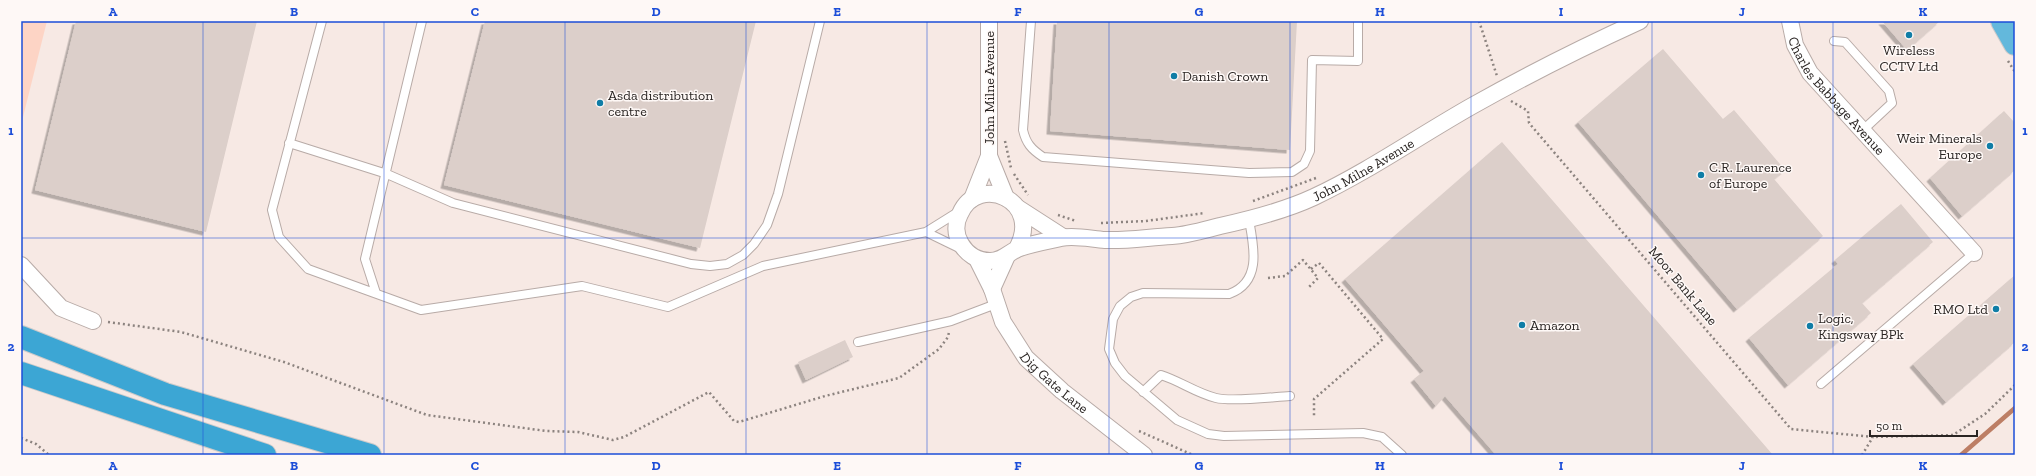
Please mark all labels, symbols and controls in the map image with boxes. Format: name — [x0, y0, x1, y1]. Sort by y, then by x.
text: A — [109, 4, 118, 19]
text: B — [290, 4, 298, 19]
text: C — [471, 4, 479, 19]
text: D — [651, 4, 661, 19]
text: E — [833, 4, 841, 19]
text: F — [1014, 4, 1022, 19]
text: G — [1195, 4, 1204, 19]
text: H — [1375, 4, 1385, 19]
text: I — [1559, 4, 1564, 19]
text: J — [1739, 4, 1745, 19]
text: K — [1919, 4, 1928, 19]
marker: Wireless CCTV Ltd — [1904, 30, 1914, 40]
street label: John Milne Avenue — [981, 31, 998, 145]
street label: Charles Babbage Avenue — [1785, 35, 1889, 158]
place label: Wireless CCTV Ltd — [1880, 42, 1939, 75]
place label: Danish Crown — [1182, 68, 1268, 85]
marker: Danish Crown — [1169, 71, 1179, 81]
place label: Asda distribution centre — [608, 87, 713, 120]
marker: Asda distribution centre — [595, 98, 605, 108]
text: 1 — [8, 123, 14, 138]
text: 1 — [2022, 123, 2028, 138]
place label: Weir Minerals Europe — [1897, 130, 1982, 163]
street label: John Milne Avenue — [1310, 134, 1417, 205]
marker: Weir Minerals Europe — [1985, 141, 1995, 151]
place label: C.R. Laurence of Europe — [1709, 159, 1792, 192]
marker: C.R. Laurence of Europe — [1696, 170, 1706, 180]
street label: Moor Bank Lane — [1645, 243, 1721, 329]
place label: RMO Ltd — [1933, 301, 1988, 318]
marker: RMO Ltd — [1991, 304, 2001, 314]
place label: Logic, Kingsway BPk — [1818, 310, 1904, 343]
place label: Amazon — [1530, 317, 1580, 334]
marker: Amazon — [1517, 320, 1527, 330]
marker: Logic, Kingsway BPk — [1805, 321, 1815, 331]
text: 2 — [8, 339, 15, 354]
text: 2 — [2022, 339, 2029, 354]
street label: Dig Gate Lane — [1016, 349, 1092, 417]
scale bar — [1870, 412, 1977, 438]
text: 50 m — [1876, 419, 1903, 433]
text: A — [109, 458, 118, 473]
text: B — [290, 458, 298, 473]
text: C — [471, 458, 479, 473]
text: D — [651, 458, 661, 473]
text: E — [833, 458, 841, 473]
text: F — [1014, 458, 1022, 473]
text: G — [1195, 458, 1204, 473]
text: H — [1375, 458, 1385, 473]
text: I — [1559, 458, 1564, 473]
text: J — [1739, 458, 1745, 473]
text: K — [1919, 458, 1928, 473]

